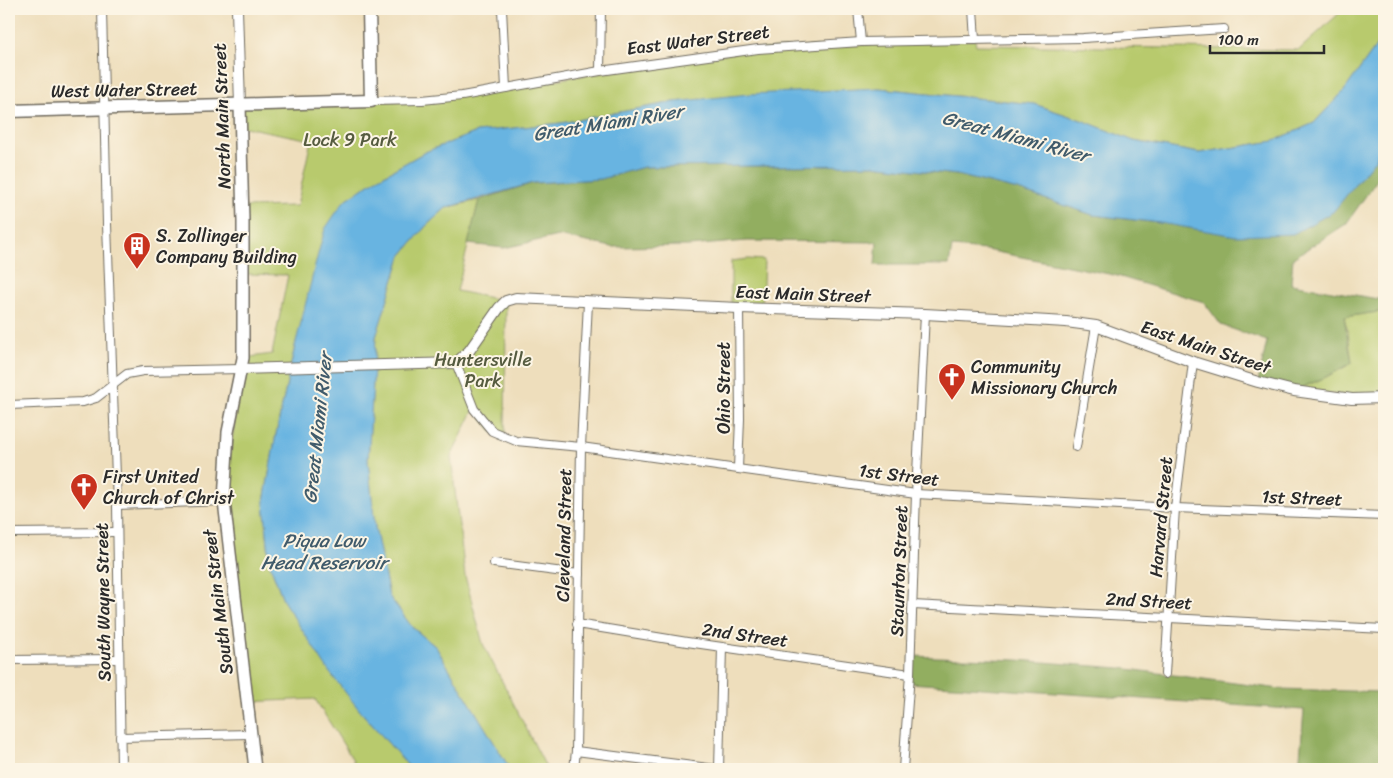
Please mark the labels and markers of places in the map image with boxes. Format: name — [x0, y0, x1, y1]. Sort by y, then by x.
place label: S. Zollinger Company Building — [156, 220, 297, 273]
building icon: S. Zollinger Company Building — [122, 231, 152, 270]
place label: Community Missionary Church — [971, 351, 1117, 404]
church icon: Community Missionary Church — [937, 362, 967, 401]
place label: First United Church of Christ — [103, 461, 235, 514]
church icon: First United Church of Christ — [69, 472, 99, 511]

